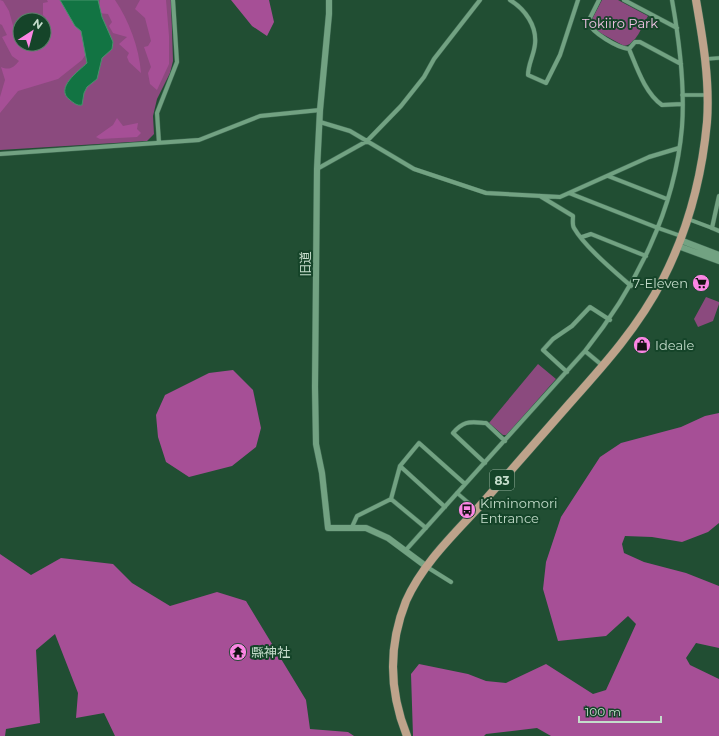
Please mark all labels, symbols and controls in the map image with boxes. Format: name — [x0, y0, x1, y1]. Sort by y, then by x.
north arrow — [12, 12, 52, 52]
park label: Tokiiro Park — [582, 15, 658, 31]
text: N — [30, 16, 46, 32]
street label: 旧道 — [297, 251, 313, 277]
supermarket icon: 7-Eleven — [691, 273, 711, 293]
place label: 7-Eleven — [633, 275, 688, 291]
shop icon: Ideale — [632, 335, 652, 355]
place label: Ideale — [655, 337, 695, 353]
road number: 83 — [490, 470, 514, 490]
place label: Kiminomori Entrance — [480, 495, 558, 526]
bus stop icon: Kiminomori Entrance — [457, 500, 477, 520]
temple icon: 縣神社 — [228, 642, 248, 662]
place label: 縣神社 — [251, 644, 290, 660]
scale bar — [579, 698, 661, 724]
text: 100 m — [585, 704, 621, 719]

